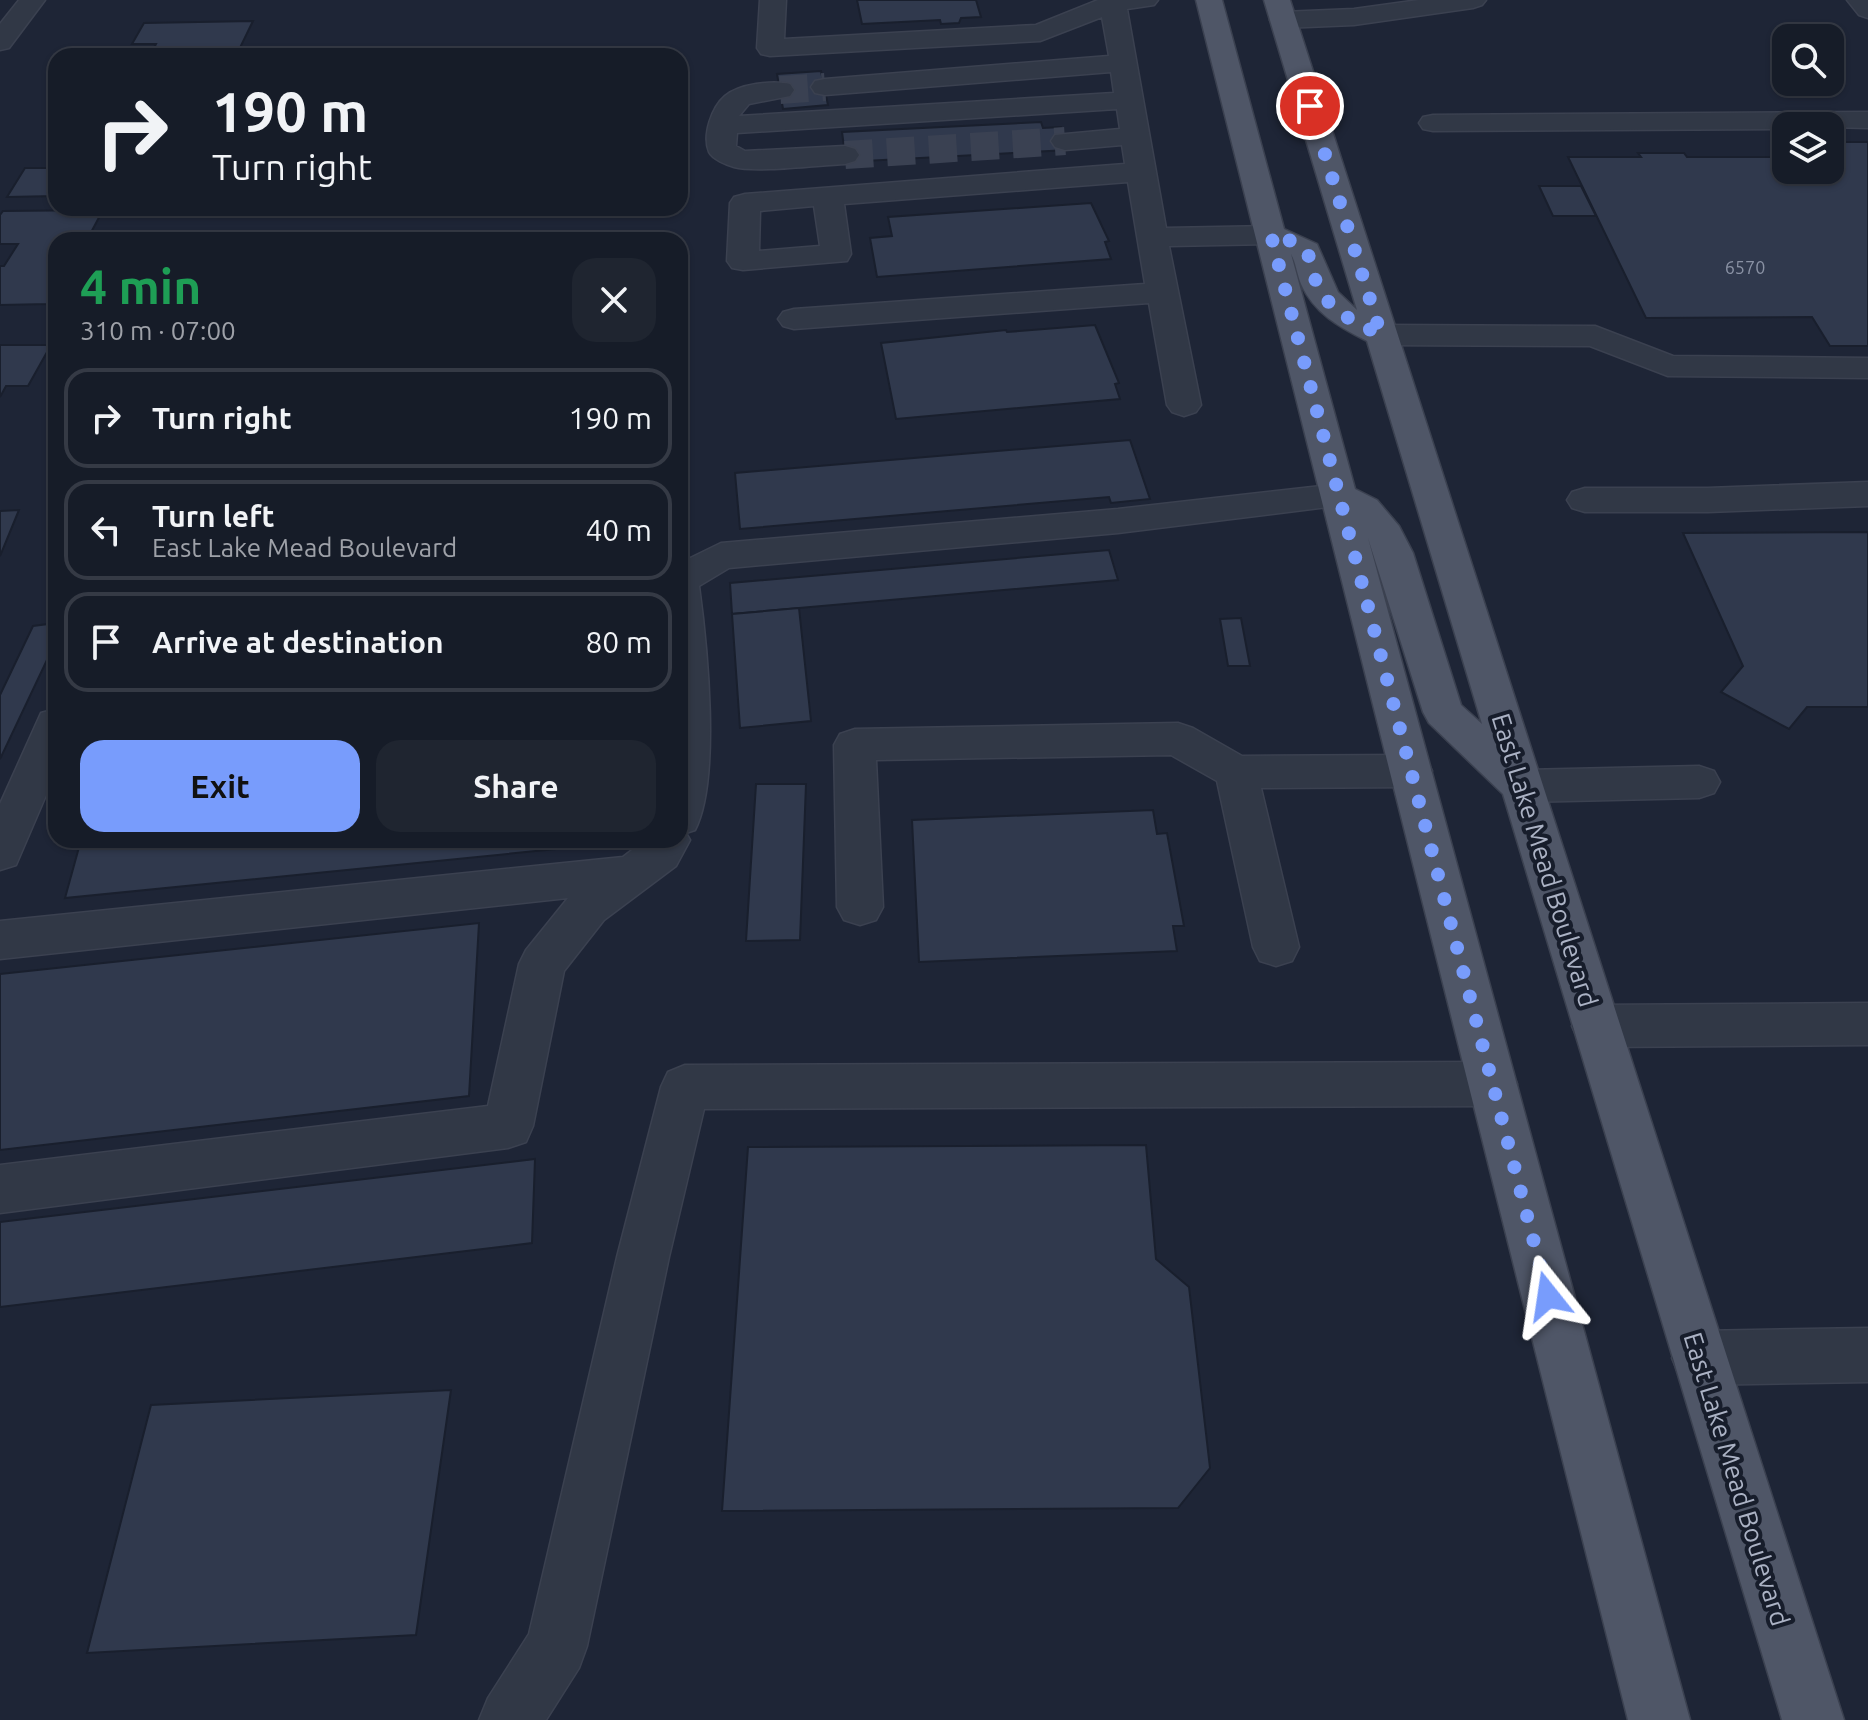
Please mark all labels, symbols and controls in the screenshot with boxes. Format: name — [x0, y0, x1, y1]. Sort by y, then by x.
map controls — [1772, 24, 1844, 184]
button: search — [1772, 24, 1844, 96]
pin — [1276, 72, 1344, 140]
icon: right — [80, 80, 184, 184]
text: 190 m — [212, 80, 368, 143]
icon: arrive — [1288, 84, 1332, 128]
button: layers — [1772, 112, 1844, 184]
text: Turn right — [212, 146, 372, 187]
house number: 6570 — [1725, 257, 1765, 277]
button: close — [572, 258, 656, 342]
text: 4 min — [80, 259, 201, 313]
text: 310 m · 07:00 — [80, 316, 236, 345]
icon: right — [84, 396, 128, 440]
text: Turn right — [152, 401, 292, 435]
text: 190 m — [568, 401, 652, 435]
text: Turn left — [152, 499, 274, 533]
icon: left — [84, 508, 128, 552]
text: 40 m — [585, 513, 652, 547]
text: East Lake Mead Boulevard — [152, 533, 457, 562]
icon: arrive — [84, 620, 128, 664]
text: Arrive at destination — [152, 625, 444, 659]
text: 80 m — [585, 625, 652, 659]
street label: East Lake Mead Boulevard — [1487, 710, 1603, 1010]
button: Exit — [80, 740, 360, 832]
button: Share — [376, 740, 656, 832]
position arrow — [1506, 1254, 1590, 1338]
street label: East Lake Mead Boulevard — [1679, 1329, 1795, 1629]

